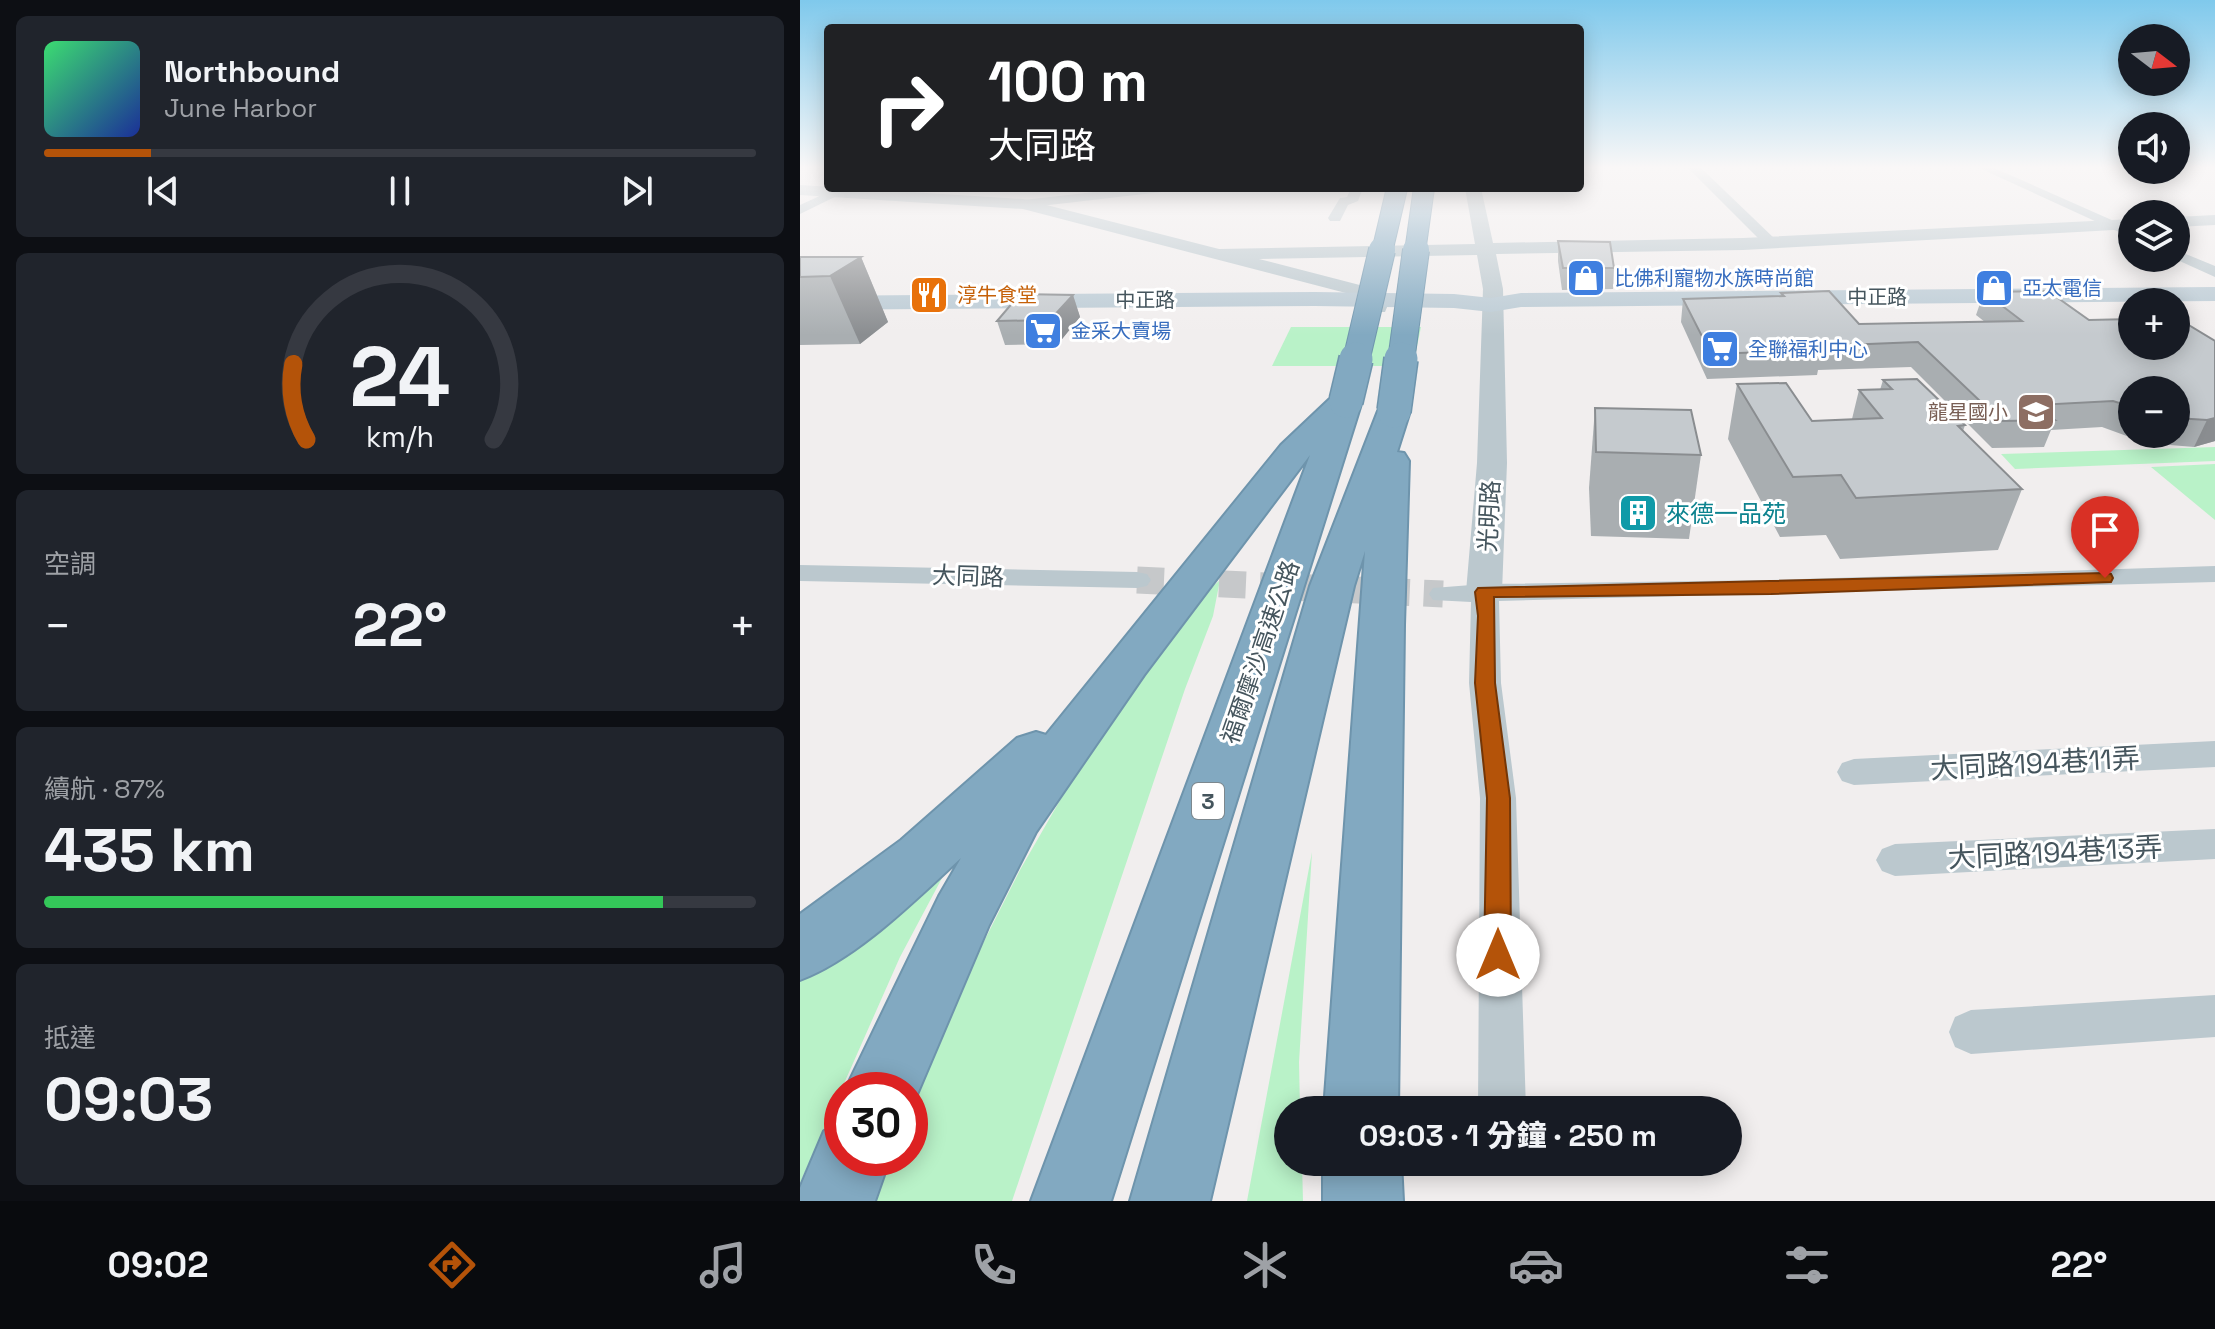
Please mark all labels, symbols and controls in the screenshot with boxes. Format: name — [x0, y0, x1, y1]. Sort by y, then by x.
north arrow — [2118, 24, 2190, 96]
map controls — [2118, 24, 2190, 448]
text: 100 m — [988, 46, 1148, 117]
text: Northbound — [164, 52, 340, 91]
icon: right — [856, 56, 960, 160]
text: June Harbor — [164, 91, 317, 125]
button: sound — [2118, 112, 2190, 184]
text: 大同路 — [988, 123, 1096, 169]
icon: previous — [141, 169, 185, 213]
icon: pause — [378, 169, 422, 213]
icon: next — [615, 169, 659, 213]
button: layers — [2118, 200, 2190, 272]
shop icon: 比佛利寵物水族時尚館 — [1565, 257, 1607, 299]
place label: 比佛利寵物水族時尚館 — [1614, 265, 1814, 291]
shop icon: 亞太電信 — [1973, 267, 2015, 309]
restaurant icon: 淳牛食堂 — [908, 274, 950, 316]
place label: 亞太電信 — [2022, 275, 2102, 301]
place label: 淳牛食堂 — [957, 282, 1037, 308]
street label: 中正路 — [1847, 284, 1907, 310]
street label: 中正路 — [1115, 287, 1175, 313]
button: + — [2118, 288, 2190, 360]
supermarket icon: 金采大賣場 — [1022, 310, 1064, 352]
place label: 金采大賣場 — [1071, 318, 1171, 344]
text: 24 — [350, 323, 450, 429]
supermarket icon: 全聯福利中心 — [1699, 328, 1741, 370]
place label: 全聯福利中心 — [1748, 336, 1868, 362]
button: − — [2118, 376, 2190, 448]
school or university icon: 龍星國小 — [2015, 391, 2057, 433]
place label: 龍星國小 — [1928, 399, 2008, 425]
text: km/h — [366, 419, 434, 455]
street label: 光明路 — [1472, 479, 1506, 553]
building icon: 來德一品苑 — [1617, 492, 1659, 534]
pin — [2071, 496, 2139, 578]
place label: 來德一品苑 — [1666, 498, 1786, 529]
icon: arrive — [2083, 508, 2127, 552]
text: 空調 — [44, 547, 96, 581]
street label: 福爾摩沙高速公路 — [1214, 556, 1306, 748]
street label: 大同路 — [931, 559, 1005, 593]
text: 22° — [353, 587, 447, 664]
text: − — [44, 598, 71, 654]
text: + — [729, 598, 756, 654]
street label: 大同路194巷11弄 — [1929, 740, 2141, 786]
text: 續航 · 87% — [44, 772, 165, 806]
road number: 3 — [1192, 783, 1224, 819]
text: 435 km — [44, 812, 255, 889]
street label: 大同路194巷13弄 — [1947, 828, 2163, 876]
position arrow — [1456, 913, 1540, 997]
text: 抵達 — [44, 1021, 96, 1055]
text: 09:03 — [44, 1061, 213, 1138]
speed limit sign: 30 — [824, 1072, 928, 1176]
text: 09:03 · 1 分鐘 · 250 m — [1359, 1116, 1657, 1155]
icon: directions — [424, 1237, 480, 1293]
icon: music — [695, 1237, 751, 1293]
icon: phone — [966, 1237, 1022, 1293]
icon: climate — [1237, 1237, 1293, 1293]
icon: car — [1508, 1237, 1564, 1293]
icon: filters — [1779, 1237, 1835, 1293]
text: 09:02 — [108, 1242, 209, 1288]
text: 22° — [2050, 1242, 2107, 1288]

